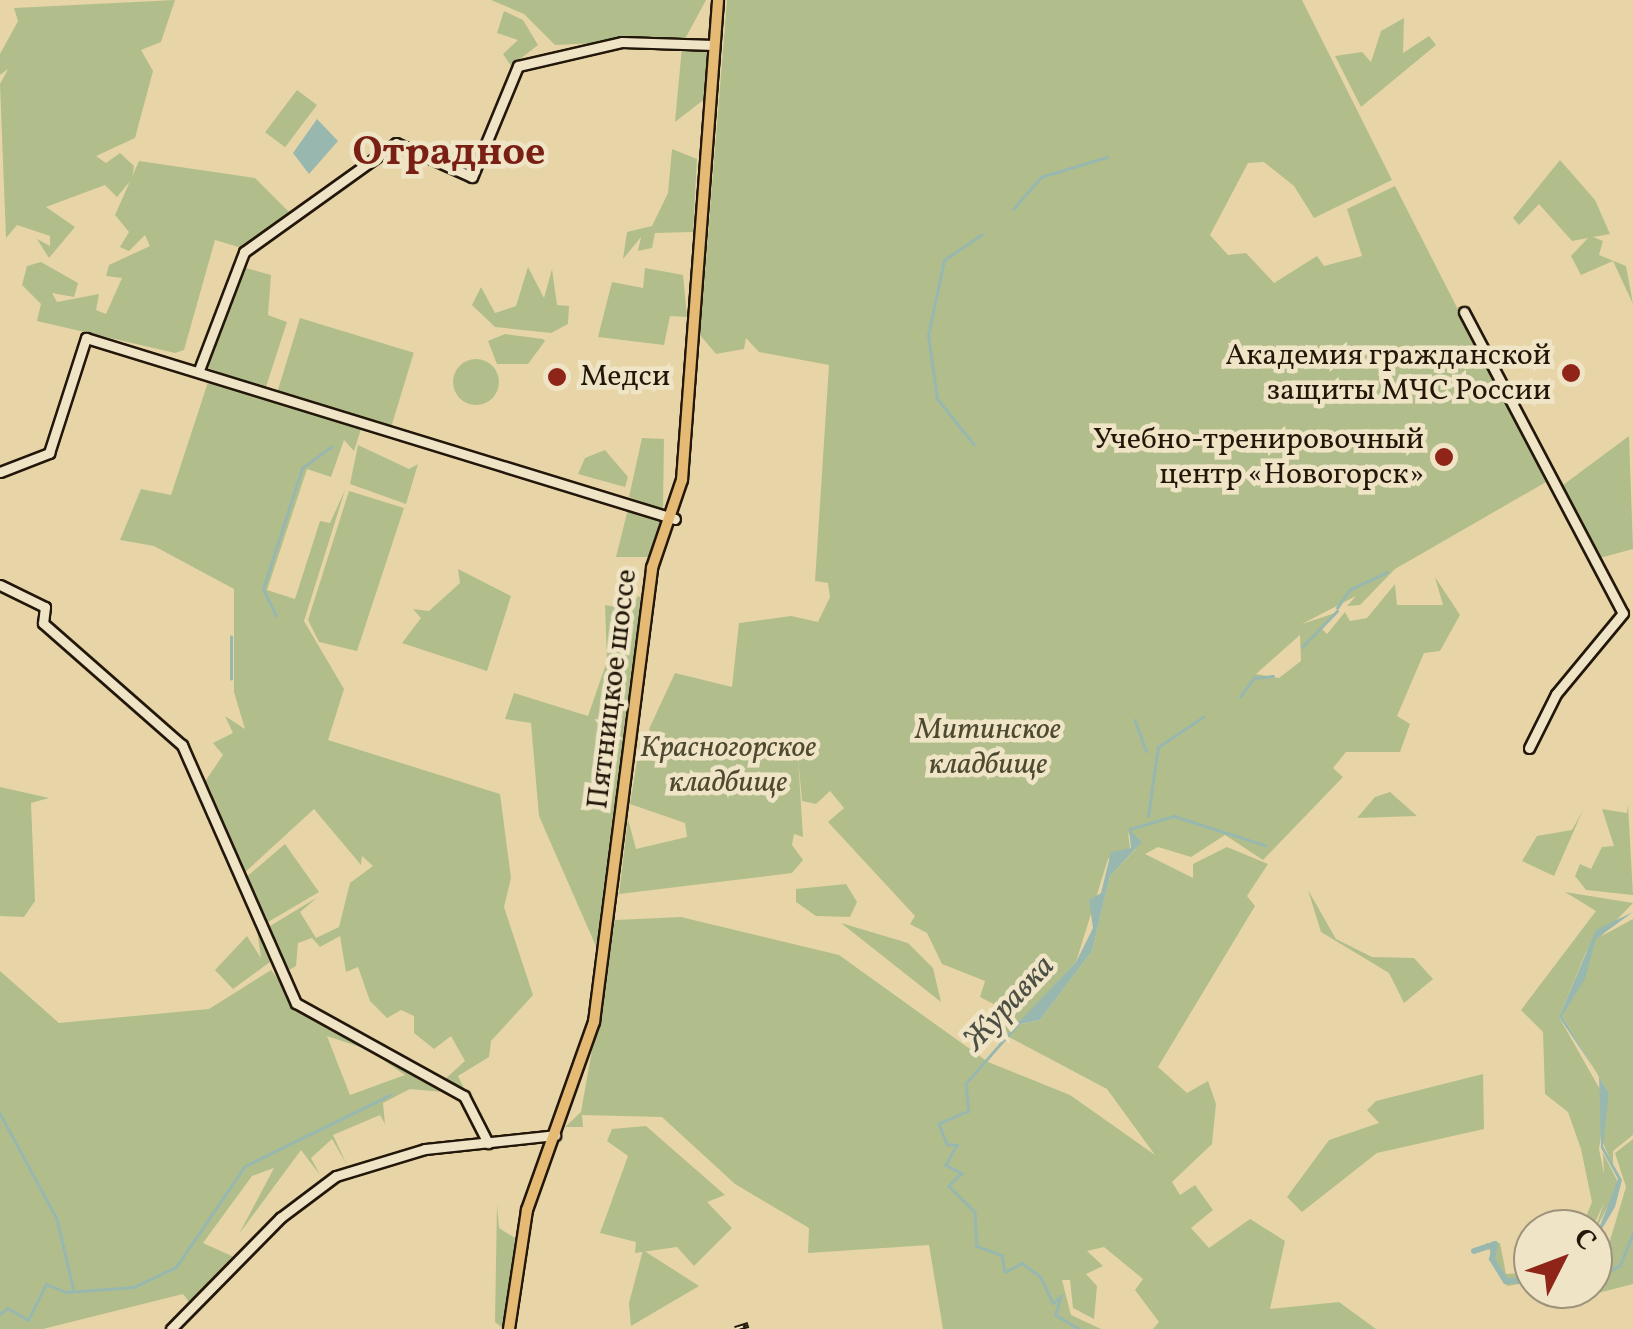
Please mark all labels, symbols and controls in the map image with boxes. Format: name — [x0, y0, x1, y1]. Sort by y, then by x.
district label: Отрадное — [353, 130, 545, 178]
place label: Академия гражданской защиты МЧС России — [1225, 338, 1551, 408]
place label: Медси — [580, 359, 670, 395]
marker: Академия гражданской защиты МЧС России — [1560, 362, 1582, 384]
marker: Медси — [544, 364, 570, 390]
place label: Учебно-тренировочный центр «Новогорск» — [1093, 422, 1424, 492]
marker: Учебно-тренировочный центр «Новогорск» — [1433, 446, 1455, 468]
street label: Пятницкое шоссе — [580, 567, 646, 811]
park label: Митинское кладбище — [915, 712, 1061, 782]
park label: Красногорское кладбище — [640, 730, 816, 800]
water label: Журавка — [956, 948, 1064, 1060]
north arrow — [1513, 1209, 1613, 1309]
text: С — [1564, 1220, 1605, 1260]

